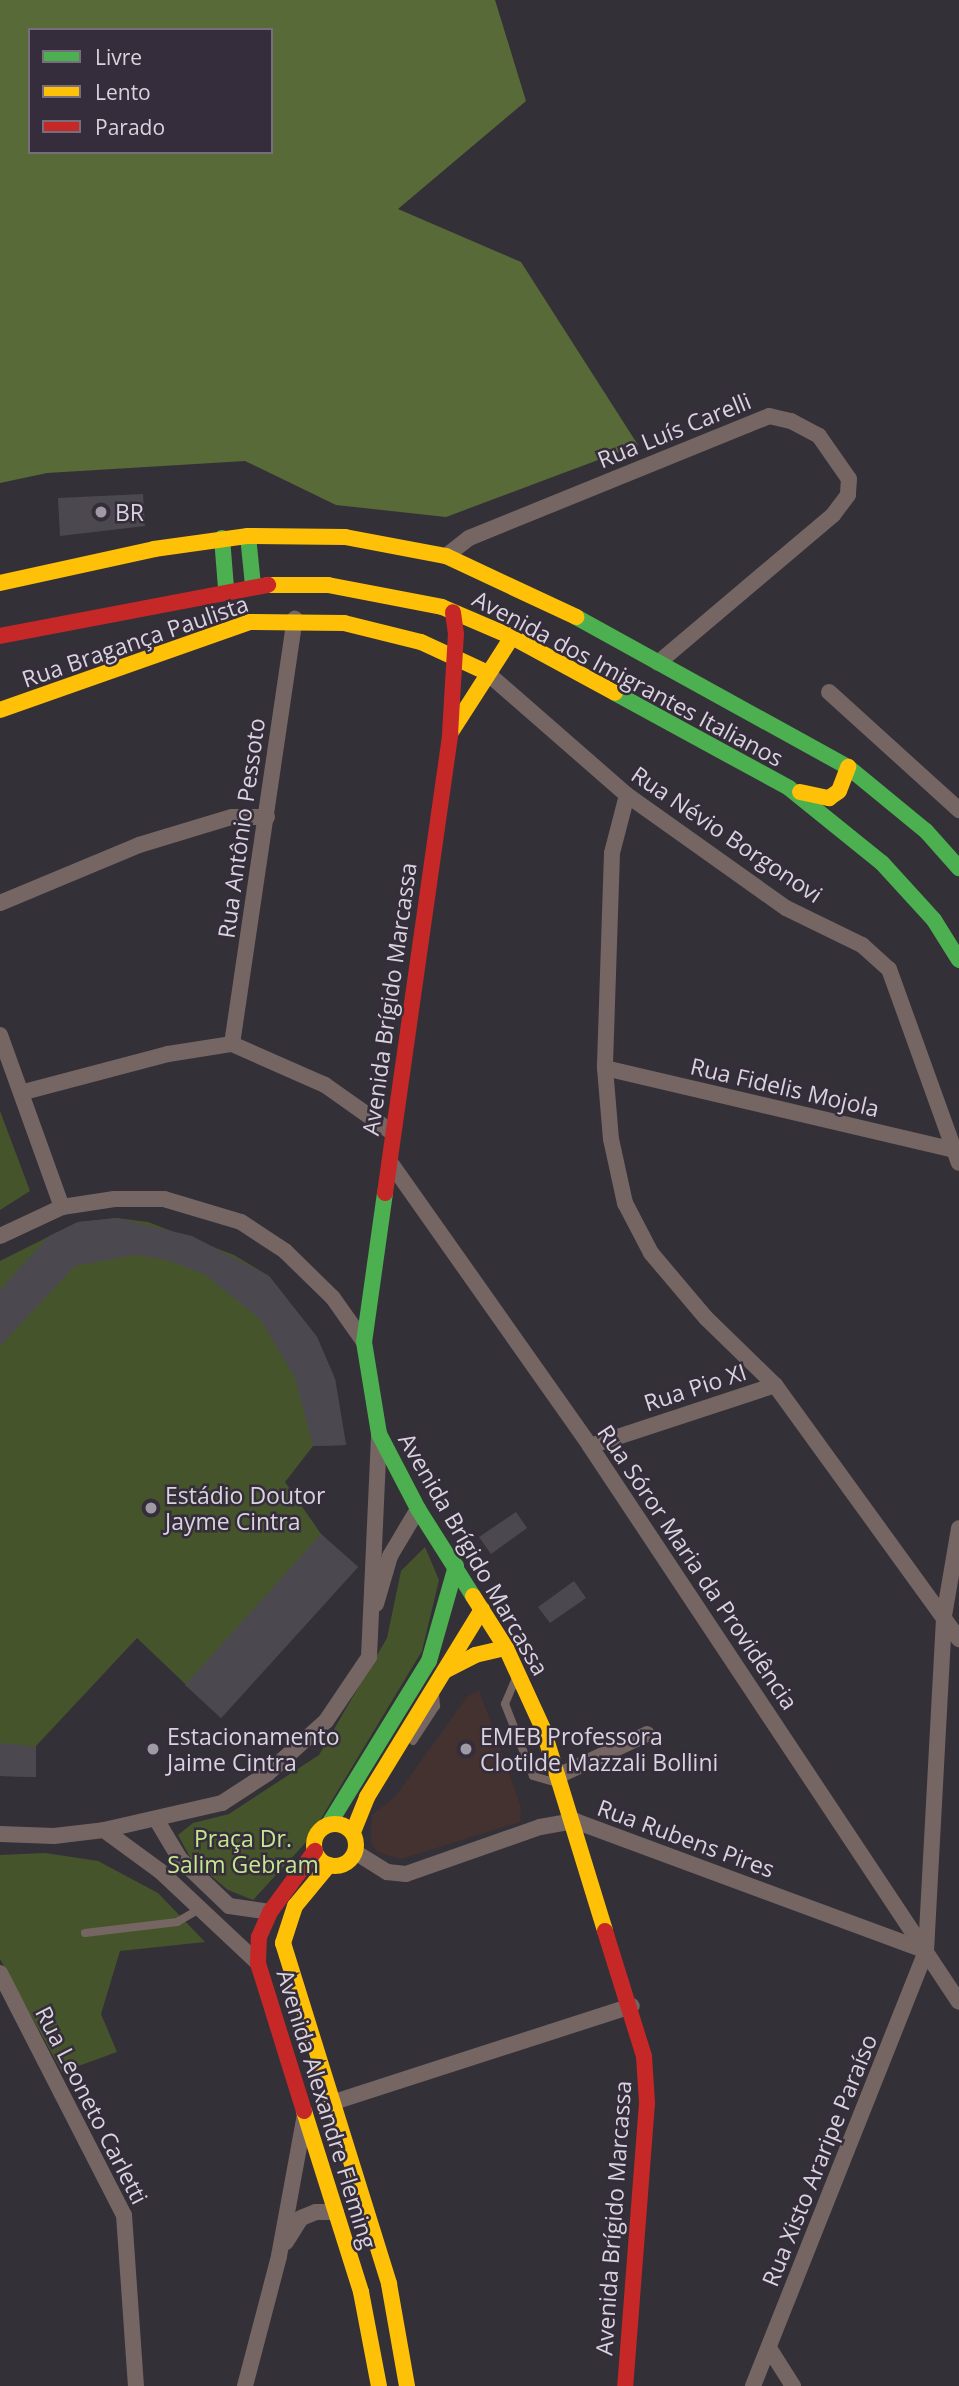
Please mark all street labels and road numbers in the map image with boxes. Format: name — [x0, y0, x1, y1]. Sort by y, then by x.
street label: Rua Luís Carelli — [593, 387, 755, 473]
street label: Avenida dos Imigrantes Italianos — [468, 584, 788, 772]
street label: Rua Bragança Paulista — [18, 589, 252, 693]
street label: Rua Antônio Pessoto — [212, 716, 270, 940]
street label: Rua Névio Borgonovi — [626, 760, 828, 908]
street label: Avenida Brígido Marcassa — [356, 861, 422, 1137]
street label: Rua Fidelis Mojola — [688, 1052, 882, 1122]
street label: Rua Pio XI — [640, 1357, 750, 1417]
street label: Rua Sóror Maria da Providência — [592, 1419, 804, 1715]
street label: Avenida Brígido Marcassa — [393, 1428, 555, 1680]
street label: Rua Rubens Pires — [594, 1793, 778, 1883]
street label: Avenida Alexandre Fleming — [271, 1966, 383, 2252]
street label: Rua Leoneto Carletti — [30, 2001, 154, 2209]
street label: Rua Xisto Araripe Paraíso — [756, 2030, 882, 2290]
street label: Avenida Brígido Marcassa — [590, 2080, 636, 2356]

